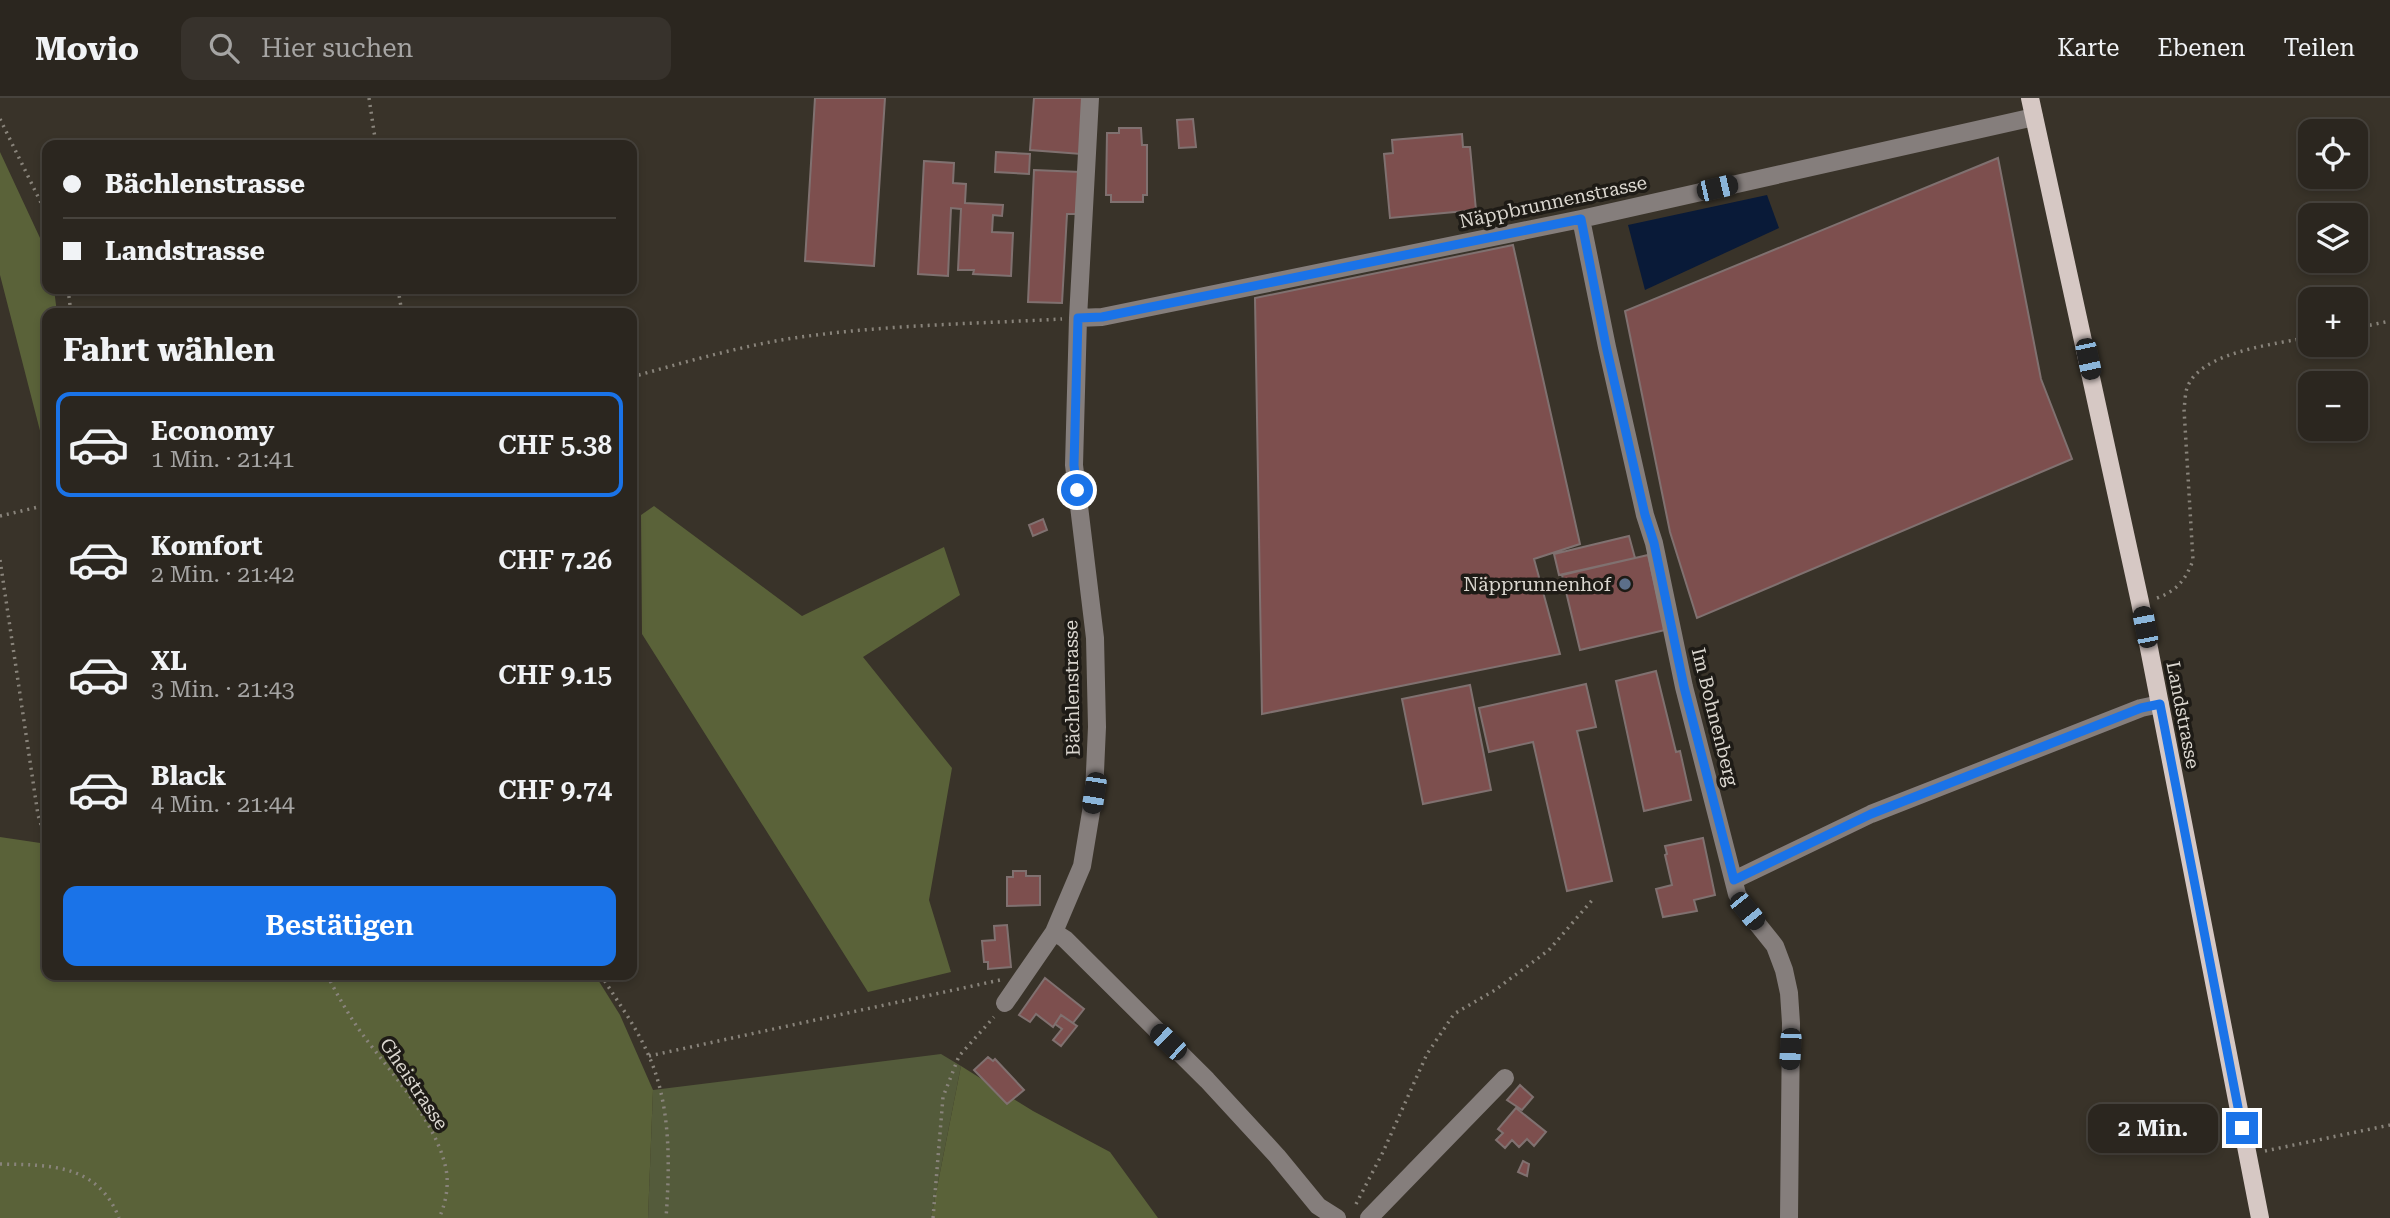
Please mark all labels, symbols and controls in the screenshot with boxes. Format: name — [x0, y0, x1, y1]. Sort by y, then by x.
search box — [181, 17, 671, 80]
text: Movio — [35, 29, 139, 68]
icon: search — [205, 29, 243, 67]
text: Hier suchen — [261, 33, 413, 63]
text: Karte — [2057, 34, 2119, 62]
text: Ebenen — [2157, 34, 2246, 62]
text: Teilen — [2284, 34, 2355, 62]
map controls — [2298, 119, 2368, 441]
button: locate — [2298, 119, 2368, 189]
text: Bächlenstrasse — [105, 169, 305, 199]
street label: Näppbrunnenstrasse — [1457, 171, 1649, 233]
car — [1695, 173, 1740, 203]
button: layers — [2298, 203, 2368, 273]
text: Landstrasse — [105, 236, 265, 266]
button: + — [2298, 287, 2368, 357]
text: Fahrt wählen — [63, 331, 275, 369]
car — [2074, 336, 2103, 382]
button: − — [2298, 371, 2368, 441]
icon: car — [67, 413, 130, 476]
text: Economy — [151, 416, 274, 446]
text: CHF 5.38 — [498, 430, 612, 460]
text: 1 Min. · 21:41 — [151, 446, 295, 473]
route start — [1061, 474, 1093, 506]
icon: car — [67, 528, 130, 591]
text: Komfort — [151, 531, 263, 561]
text: CHF 7.26 — [498, 545, 612, 575]
text: 2 Min. · 21:42 — [151, 561, 295, 588]
place label: Näpprunnenhof — [1463, 573, 1612, 596]
marker: Näpprunnenhof — [1617, 576, 1633, 592]
car — [2131, 604, 2160, 650]
street label: Bächlenstrasse — [1059, 620, 1085, 756]
icon: car — [67, 643, 130, 706]
street label: Im Bohnenberg — [1687, 645, 1743, 789]
text: XL — [151, 646, 187, 676]
street label: Landstrasse — [2161, 659, 2205, 771]
text: CHF 9.15 — [498, 660, 612, 690]
text: 3 Min. · 21:43 — [151, 676, 295, 703]
icon: car — [67, 758, 130, 821]
text: Black — [151, 761, 226, 791]
car — [1081, 771, 1108, 815]
text: CHF 9.74 — [498, 775, 612, 805]
text: 4 Min. · 21:44 — [151, 791, 295, 818]
button: Bestätigen — [63, 886, 616, 966]
car — [1726, 888, 1769, 934]
car — [1146, 1020, 1191, 1064]
car — [1779, 1027, 1802, 1071]
street label: Gheistrasse — [375, 1034, 453, 1134]
callout: 2 Min. — [2088, 1104, 2218, 1152]
route end — [2226, 1112, 2258, 1144]
text: 2 Min. — [2118, 1115, 2188, 1142]

